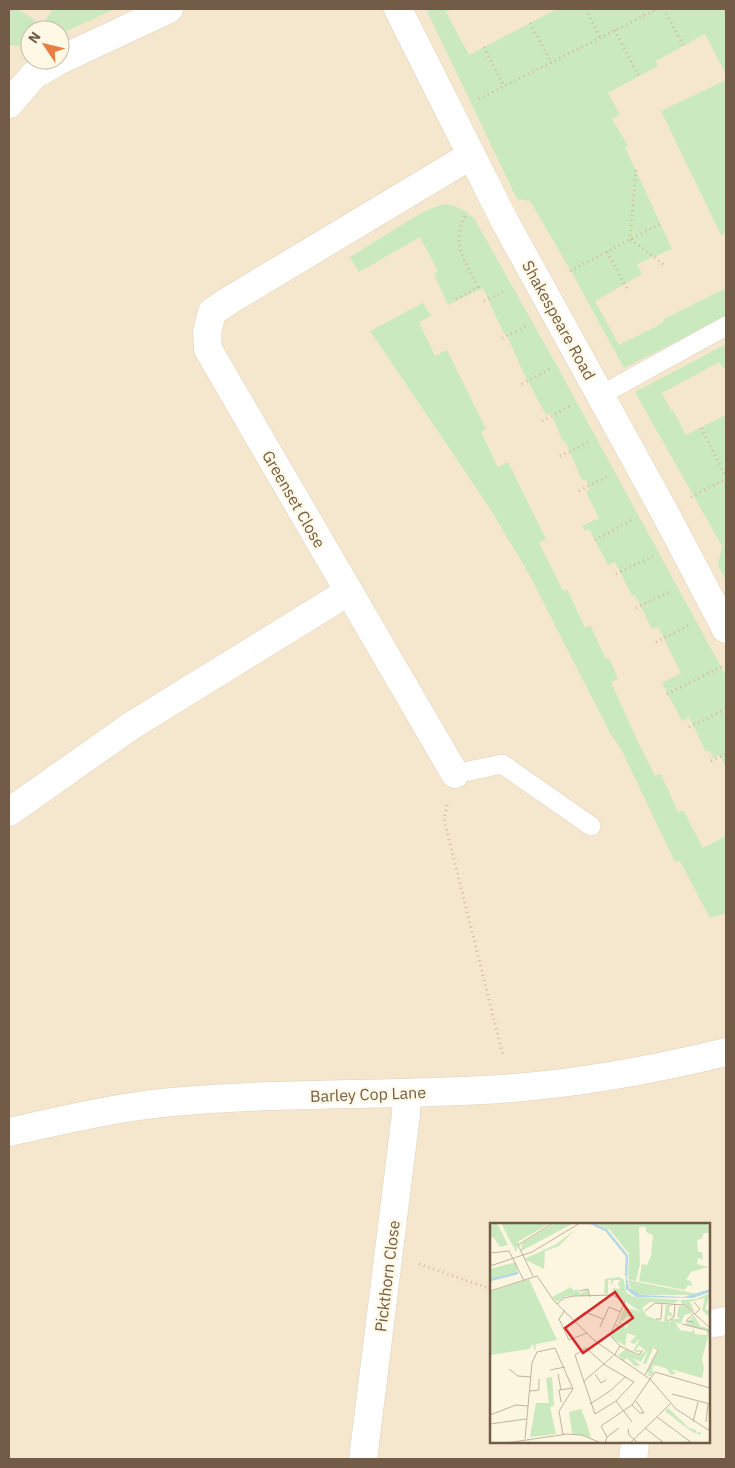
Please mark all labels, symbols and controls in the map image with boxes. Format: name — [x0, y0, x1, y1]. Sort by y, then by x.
north arrow — [20, 20, 70, 70]
text: N — [24, 28, 45, 47]
street label: Shakespeare Road — [518, 257, 600, 383]
street label: Greenset Close — [258, 447, 330, 552]
street label: Barley Cop Lane — [310, 1082, 427, 1106]
street label: Pickthorn Close — [370, 1219, 404, 1333]
inset map — [490, 1223, 710, 1443]

